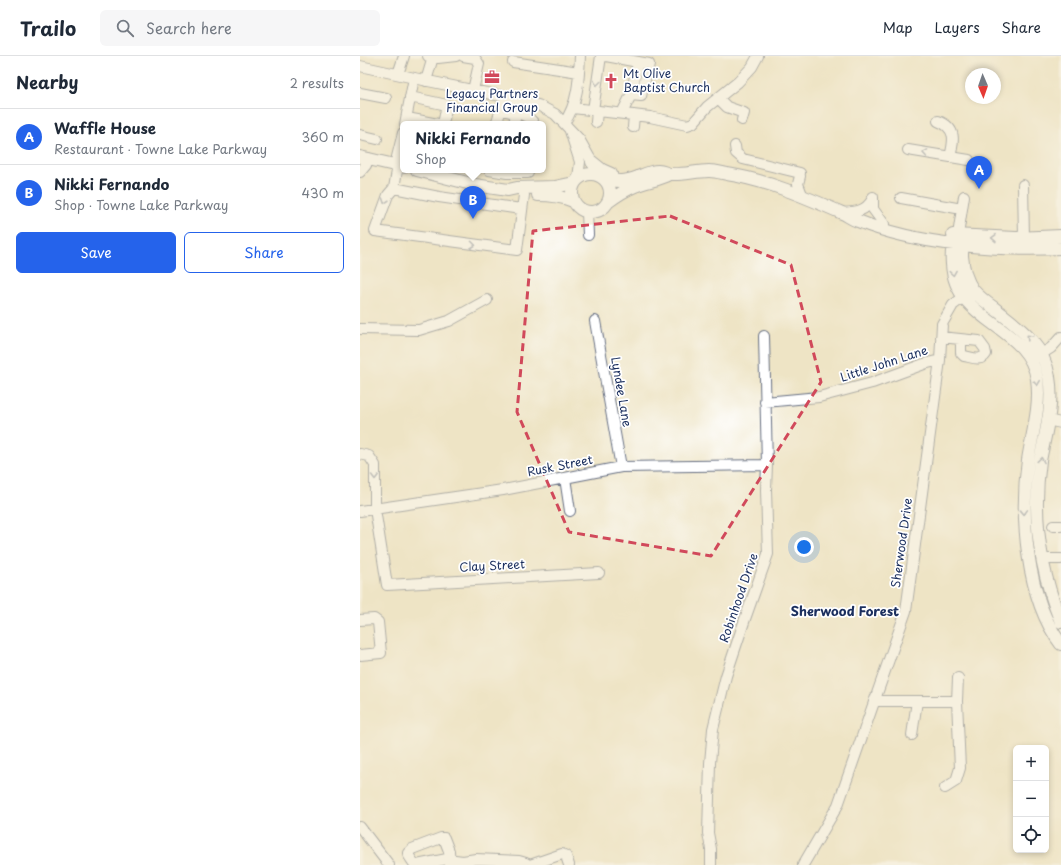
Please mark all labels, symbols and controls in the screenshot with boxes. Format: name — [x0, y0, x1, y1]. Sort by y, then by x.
search box — [100, 10, 380, 46]
text: Trailo — [20, 14, 76, 42]
text: Search here — [146, 16, 232, 39]
icon: search — [114, 17, 136, 39]
text: Map — [883, 17, 913, 38]
text: Layers — [935, 17, 980, 38]
text: Share — [1002, 17, 1041, 38]
place label: Mt Olive Baptist Church — [623, 64, 710, 96]
office icon: Legacy Partners Financial Group — [483, 68, 501, 86]
north arrow — [965, 68, 1001, 104]
text: Nearby — [16, 69, 78, 95]
church icon: Mt Olive Baptist Church — [602, 72, 620, 90]
text: 2 results — [290, 73, 344, 92]
one-way arrow — [593, 80, 602, 86]
place label: Legacy Partners Financial Group — [446, 84, 539, 116]
text: Waffle House — [54, 116, 156, 139]
popup — [400, 121, 546, 173]
text: Nikki Fernando — [415, 126, 531, 149]
text: A — [24, 127, 34, 146]
text: 360 m — [301, 127, 344, 146]
text: Restaurant · Towne Lake Parkway — [54, 139, 267, 158]
text: Shop — [415, 149, 446, 168]
one-way arrow — [922, 149, 928, 158]
pin: A — [966, 156, 992, 189]
text: Nikki Fernando — [54, 172, 169, 195]
text: B — [25, 183, 33, 202]
text: 430 m — [302, 183, 344, 202]
pin: B — [460, 186, 486, 219]
text: Shop · Towne Lake Parkway — [54, 195, 228, 214]
one-way arrow — [382, 197, 390, 204]
button: Save — [16, 232, 176, 273]
button: Share — [184, 232, 344, 273]
one-way arrow — [991, 233, 997, 242]
one-way arrow — [470, 240, 476, 249]
one-way arrow — [948, 270, 957, 276]
one-way arrow — [1026, 334, 1034, 342]
street label: Little John Lane — [838, 340, 930, 386]
street label: Lyndee Lane — [607, 355, 637, 429]
one-way arrow — [1032, 380, 1041, 386]
street label: Rusk Street — [525, 450, 594, 480]
one-way arrow — [1036, 457, 1045, 463]
one-way arrow — [371, 474, 379, 480]
street label: Sherwood Drive — [886, 497, 916, 589]
one-way arrow — [1020, 509, 1029, 515]
your location — [794, 537, 814, 557]
street label: Robinhood Drive — [714, 550, 762, 645]
street label: Clay Street — [459, 554, 525, 576]
district label: Sherwood Forest — [791, 601, 899, 620]
map controls — [1013, 745, 1049, 853]
button: + — [1013, 745, 1049, 781]
button: − — [1013, 781, 1049, 817]
button: locate — [1013, 817, 1049, 853]

